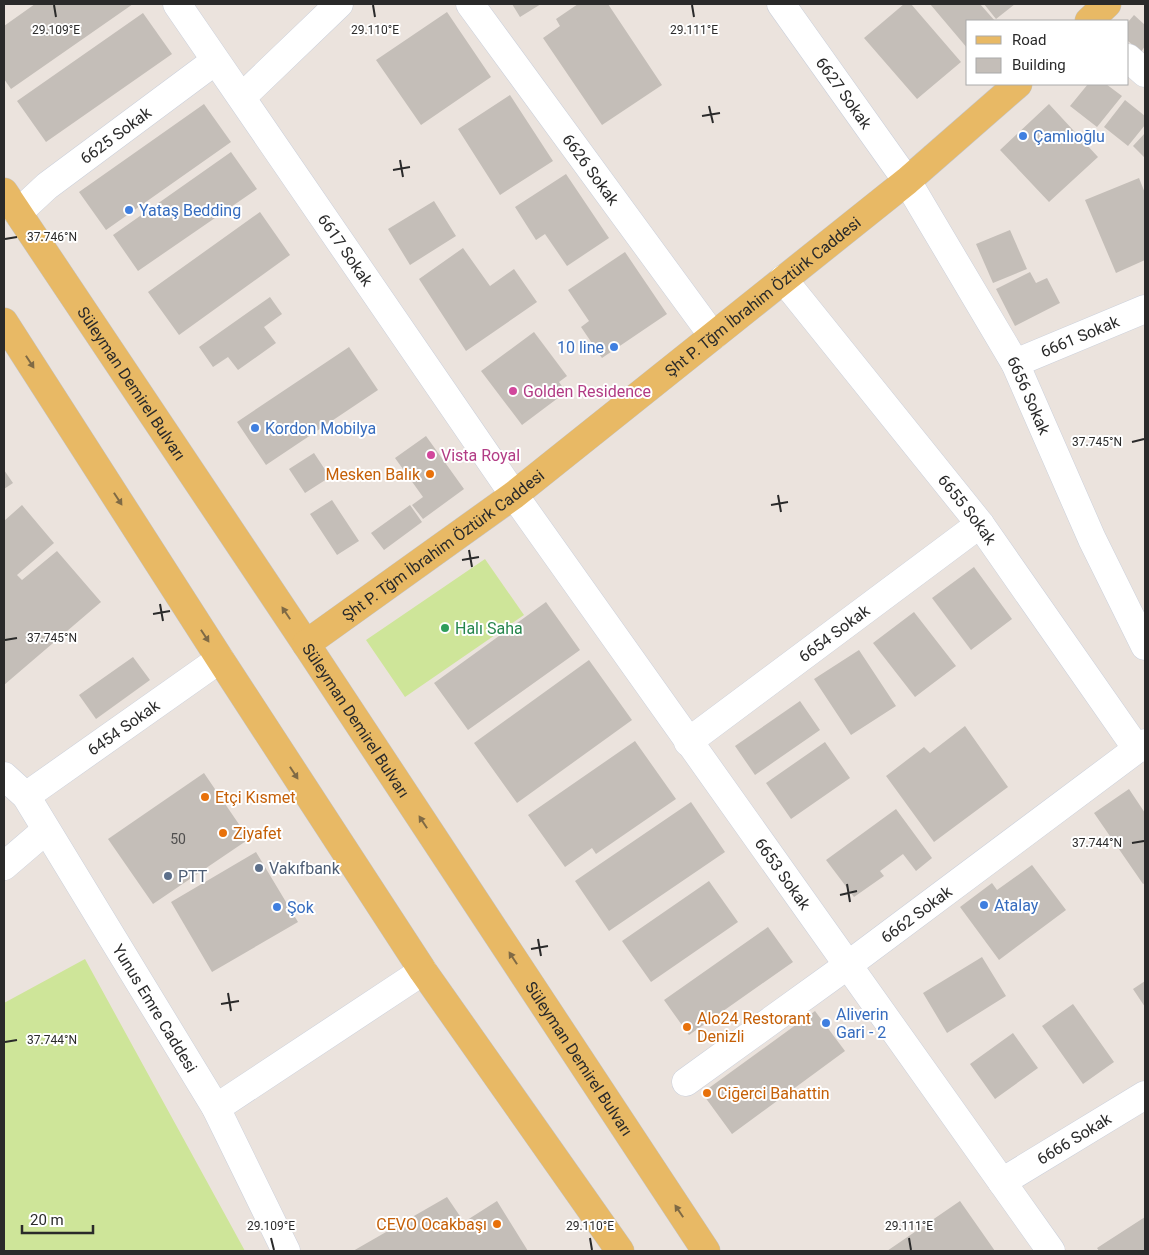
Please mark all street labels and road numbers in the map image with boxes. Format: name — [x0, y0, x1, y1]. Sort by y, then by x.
street label: 6627 Sokak — [812, 53, 877, 133]
street label: 6625 Sokak — [76, 102, 155, 168]
street label: 6626 Sokak — [559, 130, 624, 209]
street label: 6617 Sokak — [314, 210, 378, 290]
street label: Şht P. Tğm İbrahim Öztürk Caddesi — [661, 213, 864, 380]
street label: Süleyman Demirel Bulvarı — [74, 303, 190, 464]
street label: 6661 Sokak — [1037, 311, 1123, 361]
street label: 6656 Sokak — [1003, 352, 1055, 438]
street label: Şht P. Tğm İbrahim Öztürk Caddesi — [338, 465, 548, 625]
street label: 6655 Sokak — [934, 470, 1001, 549]
street label: 6654 Sokak — [795, 600, 874, 666]
street label: Süleyman Demirel Bulvarı — [299, 640, 414, 801]
street label: 6454 Sokak — [84, 695, 164, 759]
street label: 6653 Sokak — [751, 834, 815, 914]
street label: 6662 Sokak — [877, 881, 956, 947]
street label: Yunus Emre Caddesi — [109, 940, 201, 1076]
street label: Süleyman Demirel Bulvarı — [521, 978, 637, 1139]
street label: 6666 Sokak — [1033, 1108, 1115, 1168]

